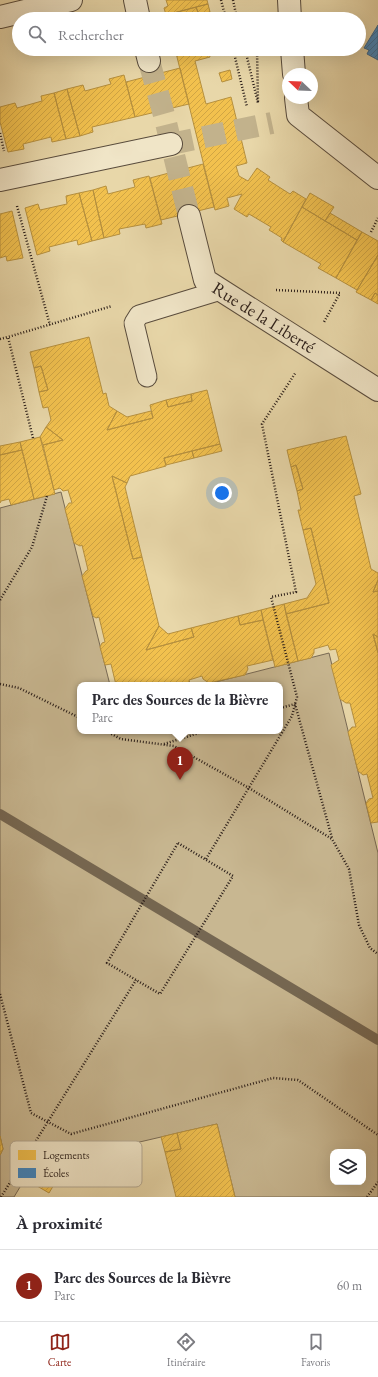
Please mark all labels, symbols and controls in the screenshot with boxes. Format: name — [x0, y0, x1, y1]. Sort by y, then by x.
search box — [12, 12, 366, 56]
icon: search — [26, 23, 48, 45]
text: Rechercher — [58, 25, 124, 44]
north arrow — [282, 68, 318, 104]
street label: Rue de la Liberté — [208, 276, 320, 358]
your location — [212, 483, 232, 503]
popup — [77, 682, 283, 734]
text: Parc des Sources de la Bièvre — [92, 690, 268, 709]
text: Parc — [92, 709, 113, 726]
pin: 1 — [167, 747, 193, 780]
legend — [10, 1141, 142, 1187]
text: Logements — [43, 1148, 90, 1162]
map controls — [330, 1149, 366, 1185]
button: layers — [330, 1149, 366, 1185]
text: Écoles — [43, 1166, 69, 1180]
text: À proximité — [16, 1212, 102, 1234]
text: Parc des Sources de la Bièvre — [54, 1268, 231, 1287]
text: 1 — [26, 1277, 32, 1294]
text: 60 m — [337, 1277, 362, 1294]
text: Parc — [54, 1287, 75, 1304]
tab: Carte — [48, 1331, 71, 1369]
tab: Itinéraire — [167, 1331, 205, 1369]
tab: Favoris — [301, 1331, 330, 1369]

